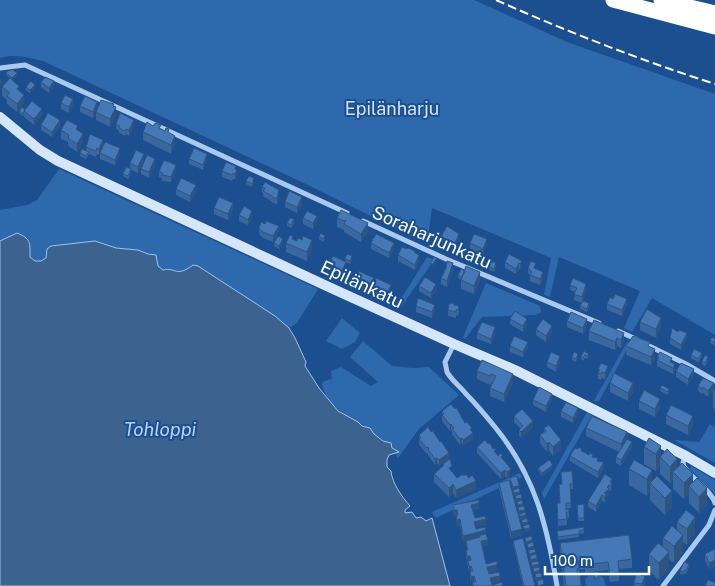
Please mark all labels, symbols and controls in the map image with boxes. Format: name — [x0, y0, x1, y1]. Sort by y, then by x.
park label: Epilänharju — [345, 98, 439, 119]
street label: Soraharjunkatu — [369, 201, 495, 273]
street label: Epilänkatu — [317, 256, 407, 312]
water label: Tohloppi — [124, 418, 197, 440]
scale bar — [545, 544, 649, 576]
text: 100 m — [552, 552, 593, 569]

